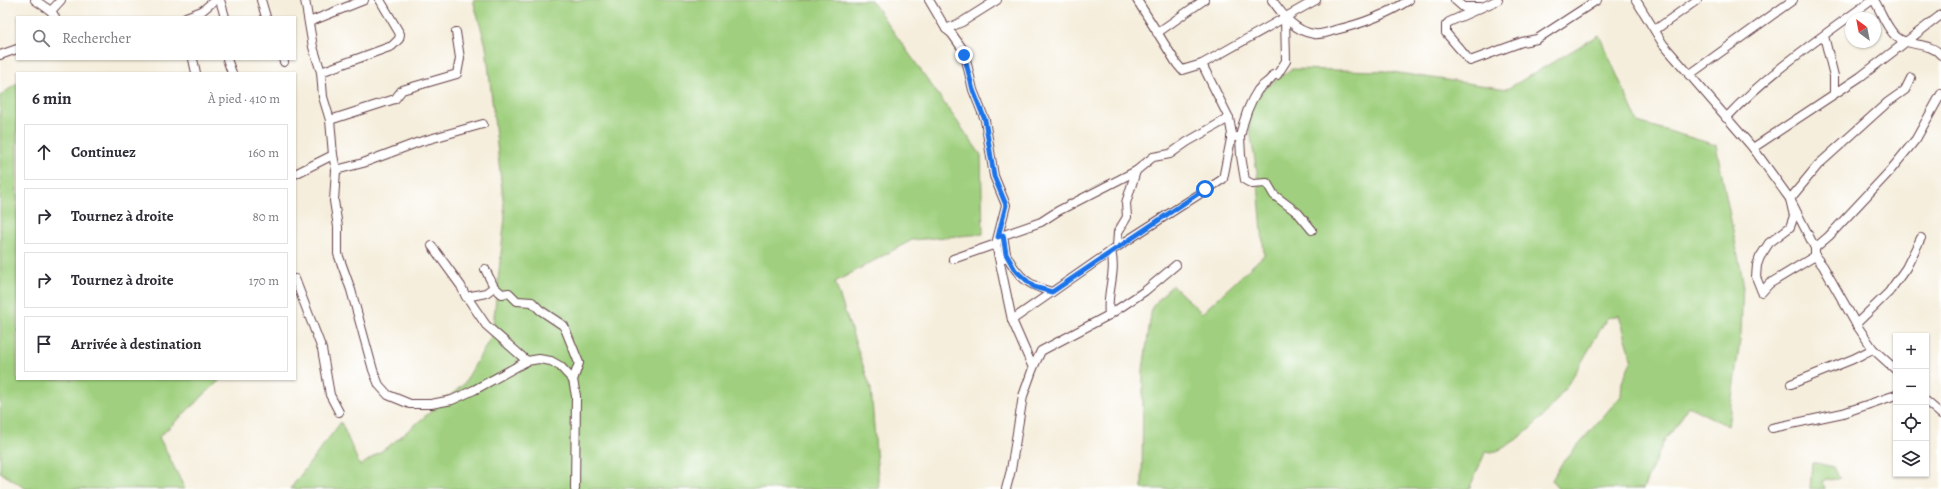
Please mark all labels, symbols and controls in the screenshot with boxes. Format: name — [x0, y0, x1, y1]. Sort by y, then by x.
north arrow — [1845, 12, 1881, 48]
search box — [16, 16, 296, 60]
icon: search — [30, 27, 52, 49]
text: Rechercher — [62, 28, 131, 48]
route end — [955, 46, 973, 64]
text: 6 min — [32, 87, 72, 110]
text: À pied · 410 m — [208, 90, 280, 107]
icon: ahead — [33, 141, 55, 163]
text: Continuez — [71, 142, 136, 162]
text: 160 m — [248, 144, 279, 161]
route start — [1196, 180, 1214, 198]
icon: right — [33, 205, 55, 227]
text: Tournez à droite — [71, 206, 174, 226]
text: 80 m — [252, 208, 279, 225]
icon: right — [33, 269, 55, 291]
text: Tournez à droite — [71, 270, 174, 290]
text: 170 m — [249, 272, 279, 289]
icon: arrive — [33, 333, 55, 355]
map controls — [1893, 333, 1929, 477]
button: + — [1893, 333, 1929, 369]
text: Arrivée à destination — [71, 334, 202, 354]
button: − — [1893, 369, 1929, 405]
button: locate — [1893, 405, 1929, 441]
button: layers — [1893, 441, 1929, 477]

